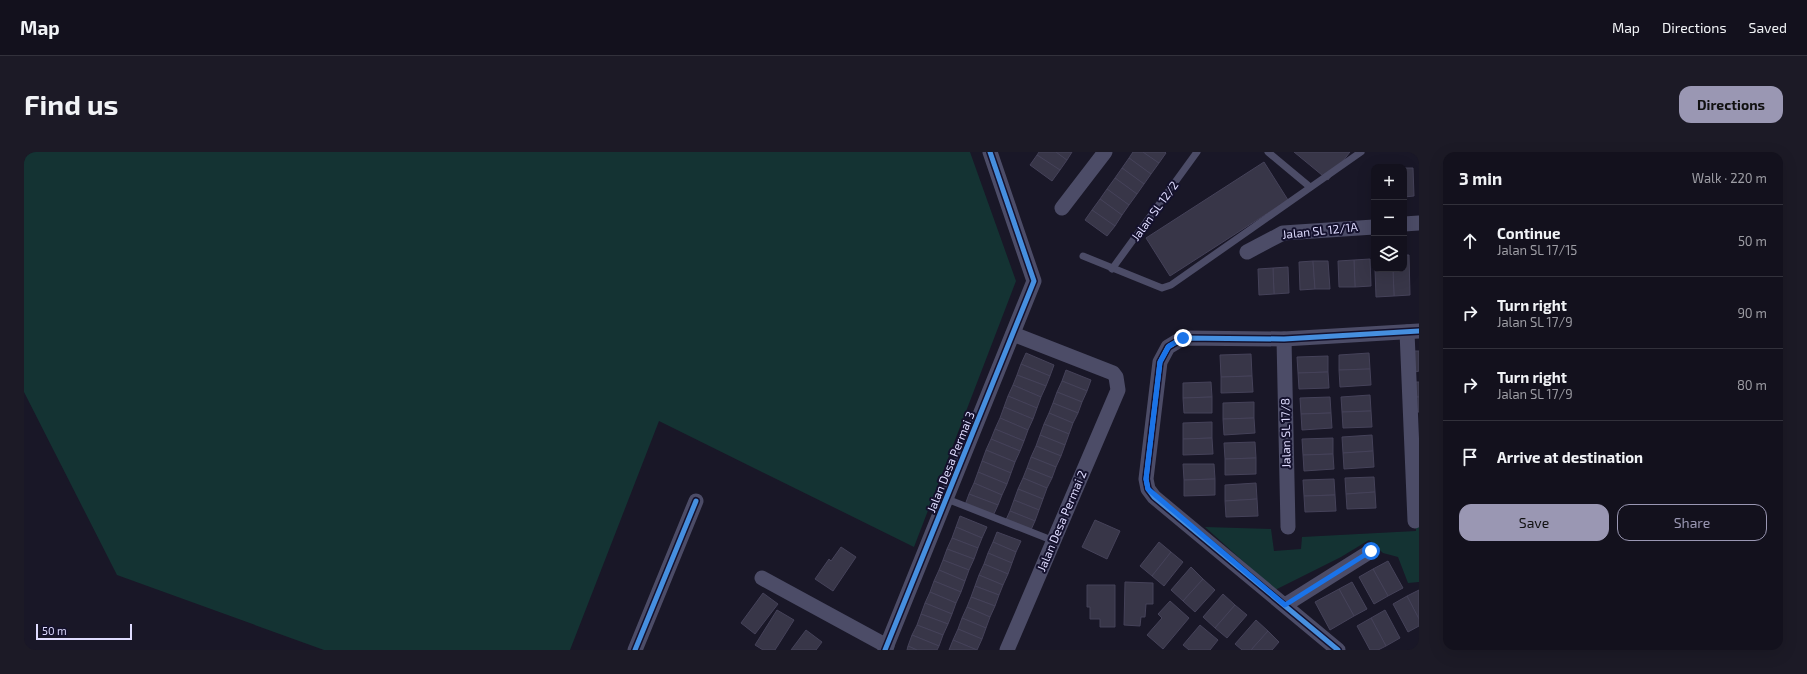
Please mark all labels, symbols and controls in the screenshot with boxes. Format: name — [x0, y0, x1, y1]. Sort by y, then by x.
text: Map — [20, 16, 60, 39]
text: Map — [1612, 19, 1640, 36]
text: Directions — [1662, 19, 1727, 36]
text: Saved — [1749, 19, 1787, 36]
button: Directions — [1679, 86, 1783, 123]
text: Find us — [24, 87, 118, 121]
map controls — [1371, 164, 1407, 272]
button: + — [1371, 164, 1407, 200]
text: 3 min — [1459, 168, 1502, 188]
text: Walk · 220 m — [1692, 170, 1767, 186]
street label: Jalan SL 12/2 — [1128, 178, 1181, 243]
button: − — [1371, 200, 1407, 236]
street label: Jalan SL 12/1A — [1282, 219, 1359, 241]
text: Continue — [1497, 224, 1560, 242]
icon: ahead — [1459, 230, 1481, 252]
text: 50 m — [1738, 233, 1767, 249]
button: layers — [1371, 236, 1407, 272]
text: Jalan SL 17/15 — [1497, 242, 1577, 258]
text: Turn right — [1497, 296, 1567, 314]
icon: right — [1459, 302, 1481, 324]
text: 90 m — [1737, 305, 1767, 321]
text: Jalan SL 17/9 — [1497, 314, 1573, 330]
route end — [1174, 329, 1192, 347]
text: Turn right — [1497, 368, 1567, 386]
icon: right — [1459, 374, 1481, 396]
text: 80 m — [1737, 377, 1767, 393]
text: Jalan SL 17/9 — [1497, 386, 1573, 402]
street label: Jalan SL 17/8 — [1277, 398, 1293, 468]
street label: Jalan Desa Permai 3 — [923, 409, 977, 514]
icon: arrive — [1459, 446, 1481, 468]
text: Arrive at destination — [1497, 448, 1643, 466]
street label: Jalan Desa Permai 2 — [1034, 468, 1089, 573]
button: Save — [1459, 504, 1609, 541]
button: Share — [1617, 504, 1767, 541]
route start — [1362, 542, 1380, 560]
scale bar — [36, 622, 132, 641]
text: 50 m — [42, 624, 67, 637]

